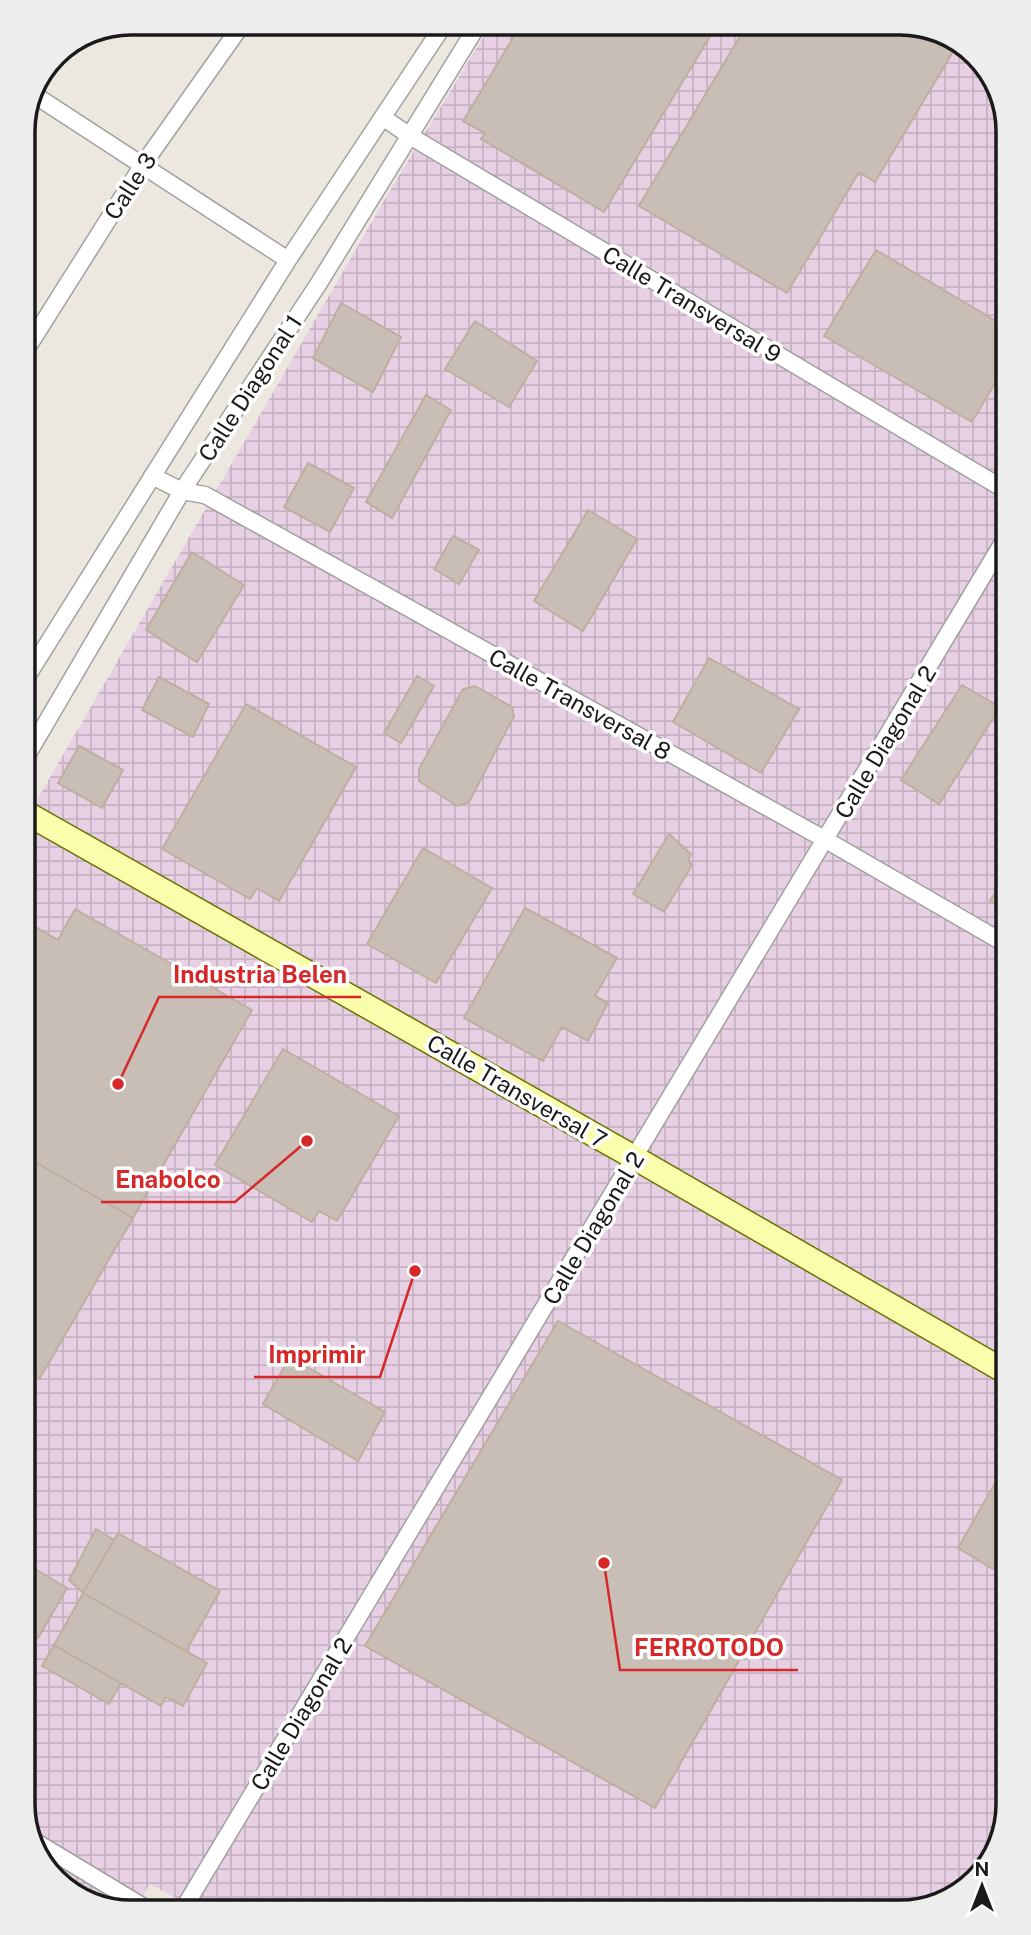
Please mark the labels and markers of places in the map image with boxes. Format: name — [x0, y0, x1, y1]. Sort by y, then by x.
callout: Industria Belen — [159, 952, 361, 997]
callout: Enabolco — [101, 1157, 235, 1202]
callout: Imprimir — [254, 1332, 380, 1377]
callout: FERROTODO — [620, 1625, 798, 1670]

